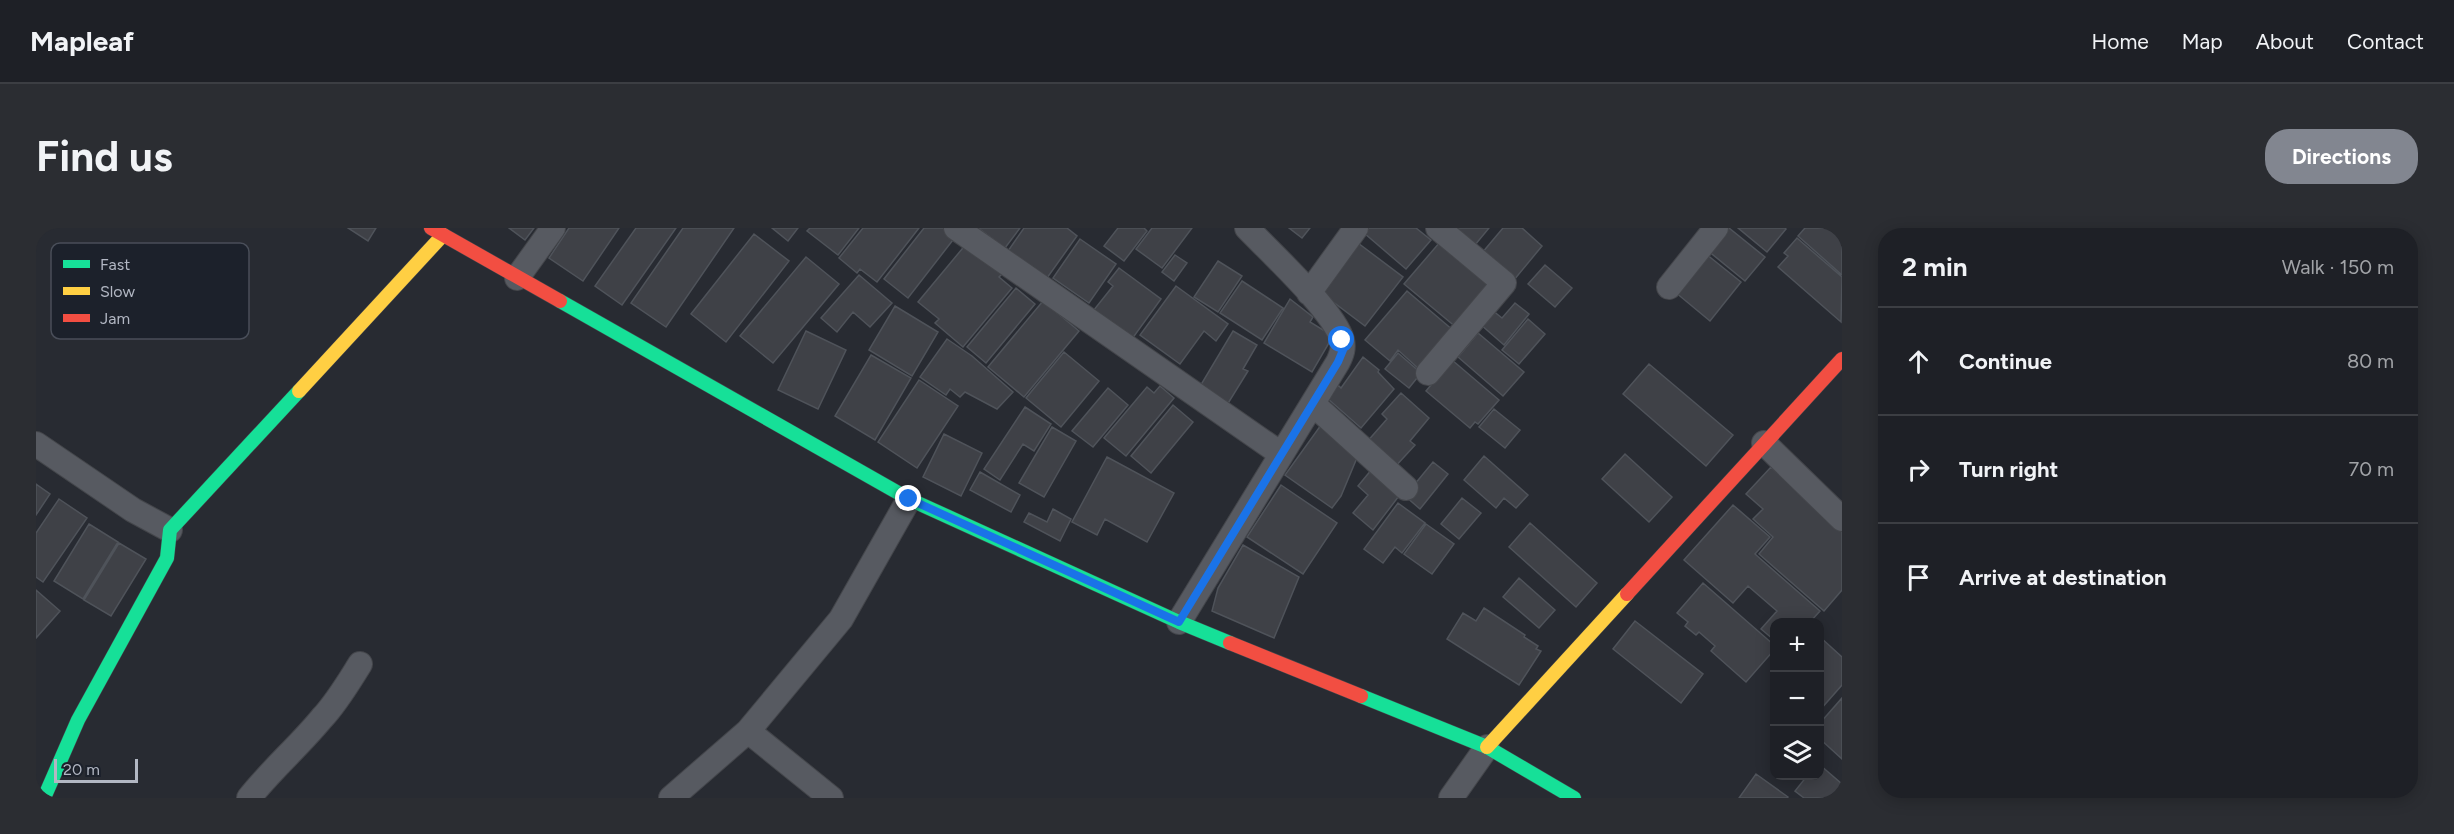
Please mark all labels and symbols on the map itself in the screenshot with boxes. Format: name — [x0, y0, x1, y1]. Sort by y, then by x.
legend — [51, 243, 249, 339]
text: Fast — [100, 255, 130, 274]
text: Slow — [100, 282, 135, 301]
text: Jam — [100, 309, 130, 328]
route start — [1328, 326, 1354, 352]
route end — [895, 485, 921, 511]
scale bar — [54, 756, 138, 784]

